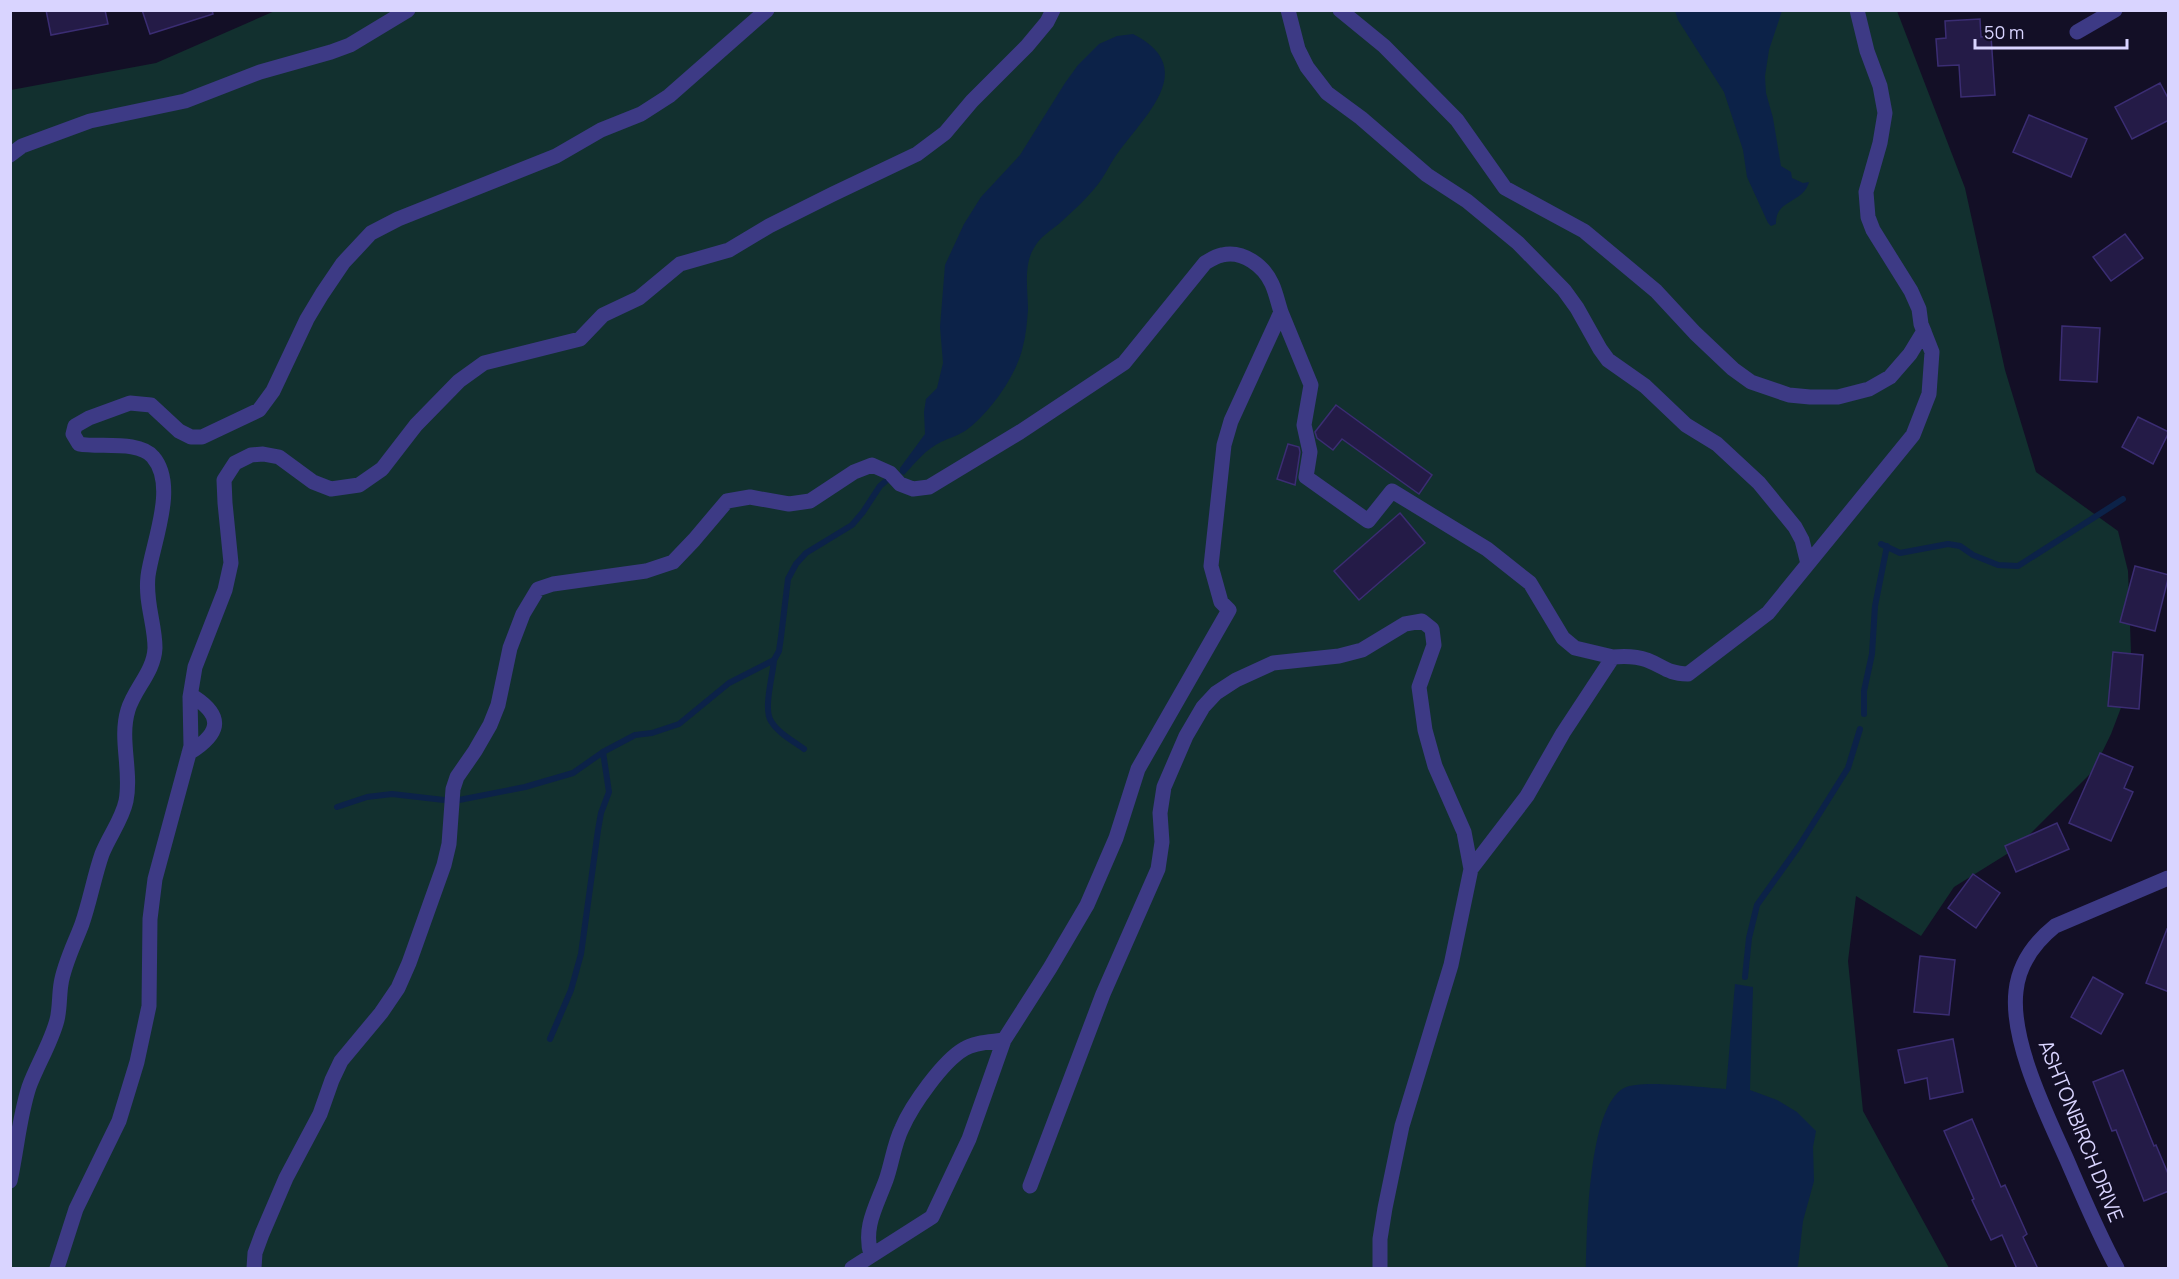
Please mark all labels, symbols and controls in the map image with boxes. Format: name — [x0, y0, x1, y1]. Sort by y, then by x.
scale bar — [1975, 12, 2126, 50]
text: 50 m — [1984, 20, 2024, 44]
street label: ASHTONBIRCH DRIVE — [2033, 1036, 2130, 1226]

